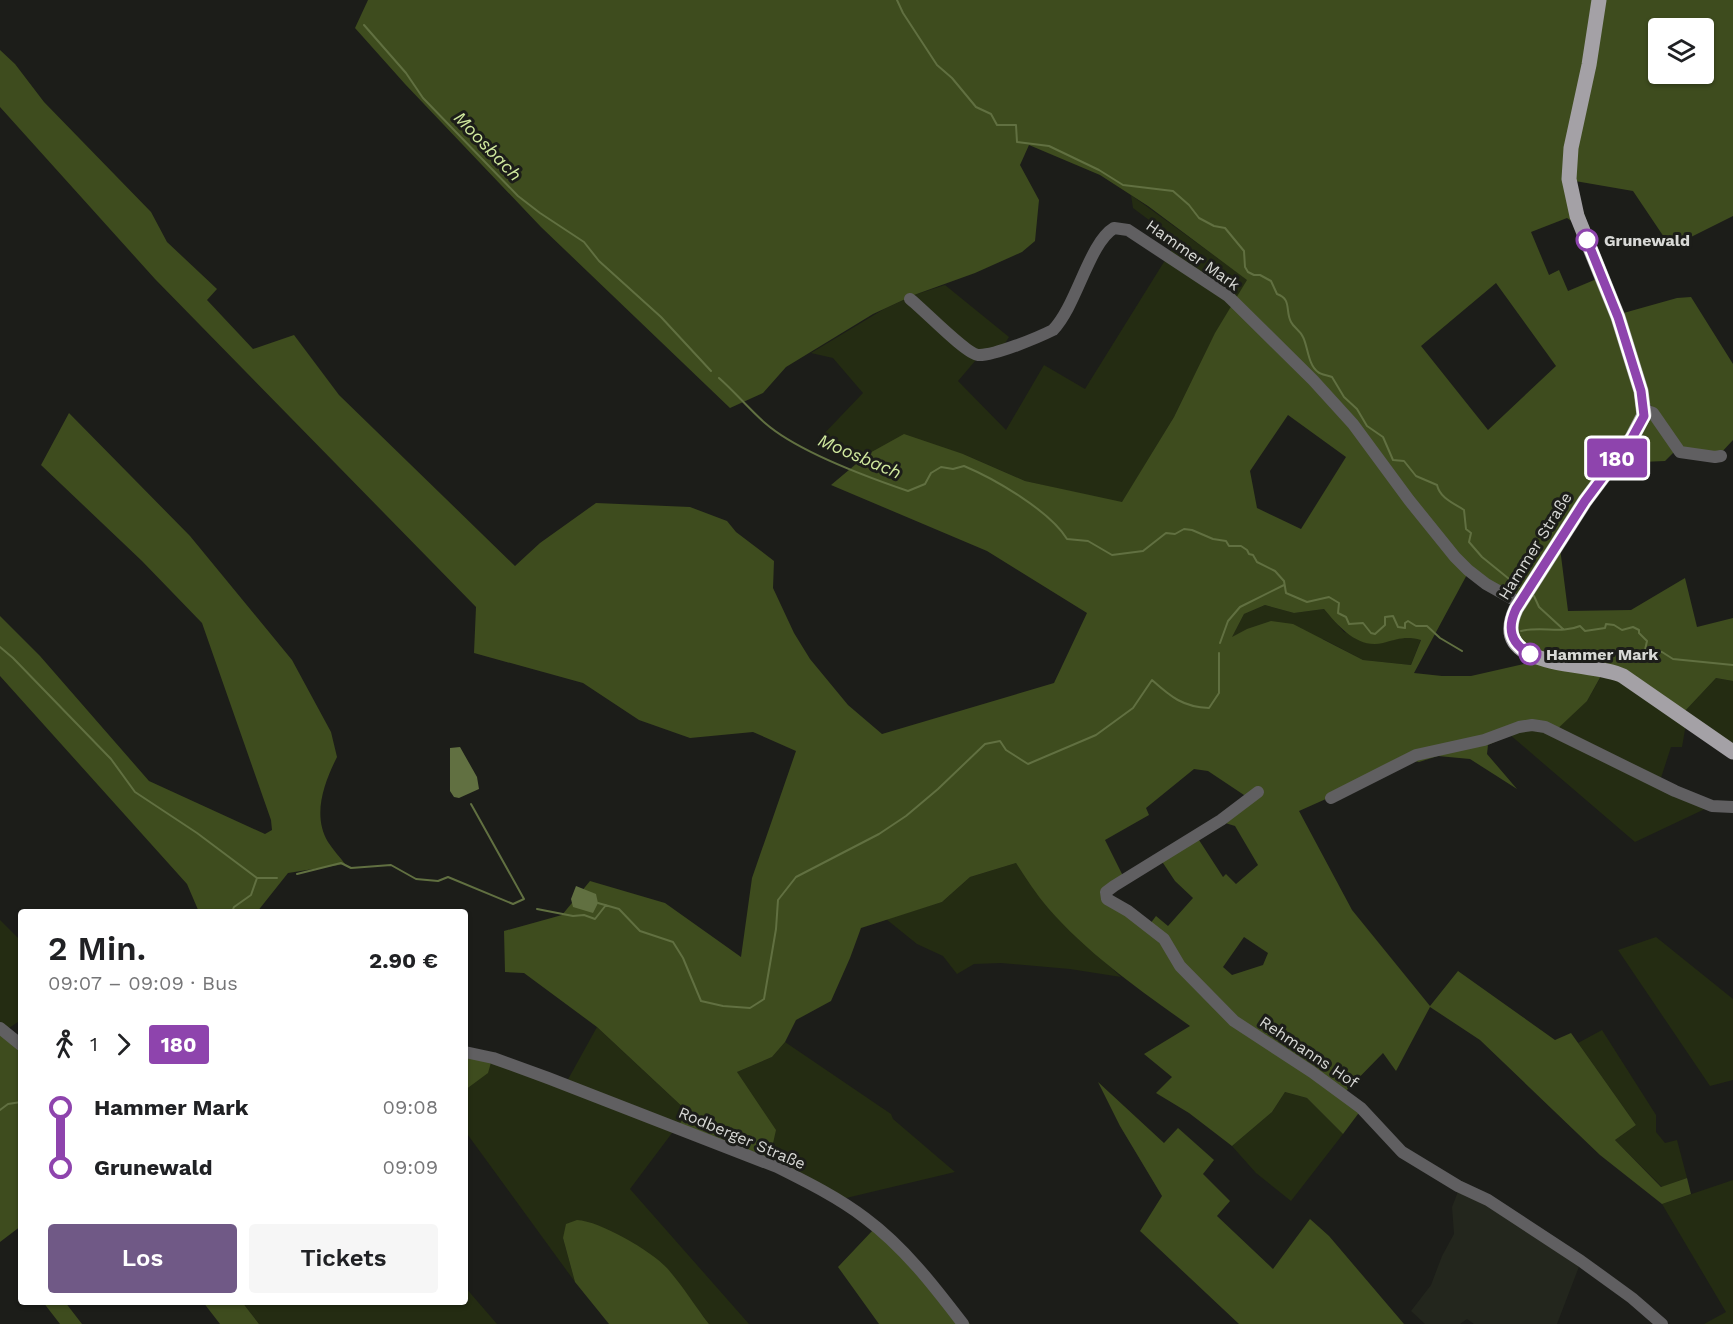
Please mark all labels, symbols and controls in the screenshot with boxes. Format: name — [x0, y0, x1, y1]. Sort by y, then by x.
map controls — [1648, 18, 1714, 84]
button: layers — [1648, 18, 1714, 84]
water label: Moosbach — [450, 107, 526, 185]
street label: Hammer Mark — [1142, 216, 1244, 294]
marker: Grunewald — [1576, 229, 1598, 251]
place label: Grunewald — [1604, 231, 1690, 250]
water label: Moosbach — [815, 429, 905, 483]
line badge: 180 — [1582, 438, 1652, 478]
text: 180 — [1599, 446, 1635, 471]
street label: Hammer Straße — [1494, 489, 1576, 603]
marker: Hammer Mark — [1519, 643, 1541, 665]
place label: Hammer Mark — [1546, 645, 1658, 664]
text: 2 Min. — [48, 929, 146, 968]
text: 2.90 € — [369, 948, 438, 973]
text: 09:07 – 09:09 · Bus — [48, 971, 238, 995]
street label: Rehmanns Hof — [1256, 1012, 1363, 1092]
icon: walk — [48, 1028, 81, 1061]
icon: forward — [107, 1028, 140, 1061]
text: 1 — [90, 1032, 98, 1056]
text: 180 — [161, 1032, 197, 1057]
text: Hammer Mark — [94, 1095, 248, 1120]
text: 09:08 — [383, 1095, 438, 1119]
street label: Rodberger Straße — [676, 1103, 808, 1173]
text: Grunewald — [94, 1155, 212, 1180]
text: 09:09 — [383, 1155, 438, 1179]
button: Los — [48, 1224, 237, 1293]
button: Tickets — [249, 1224, 438, 1293]

